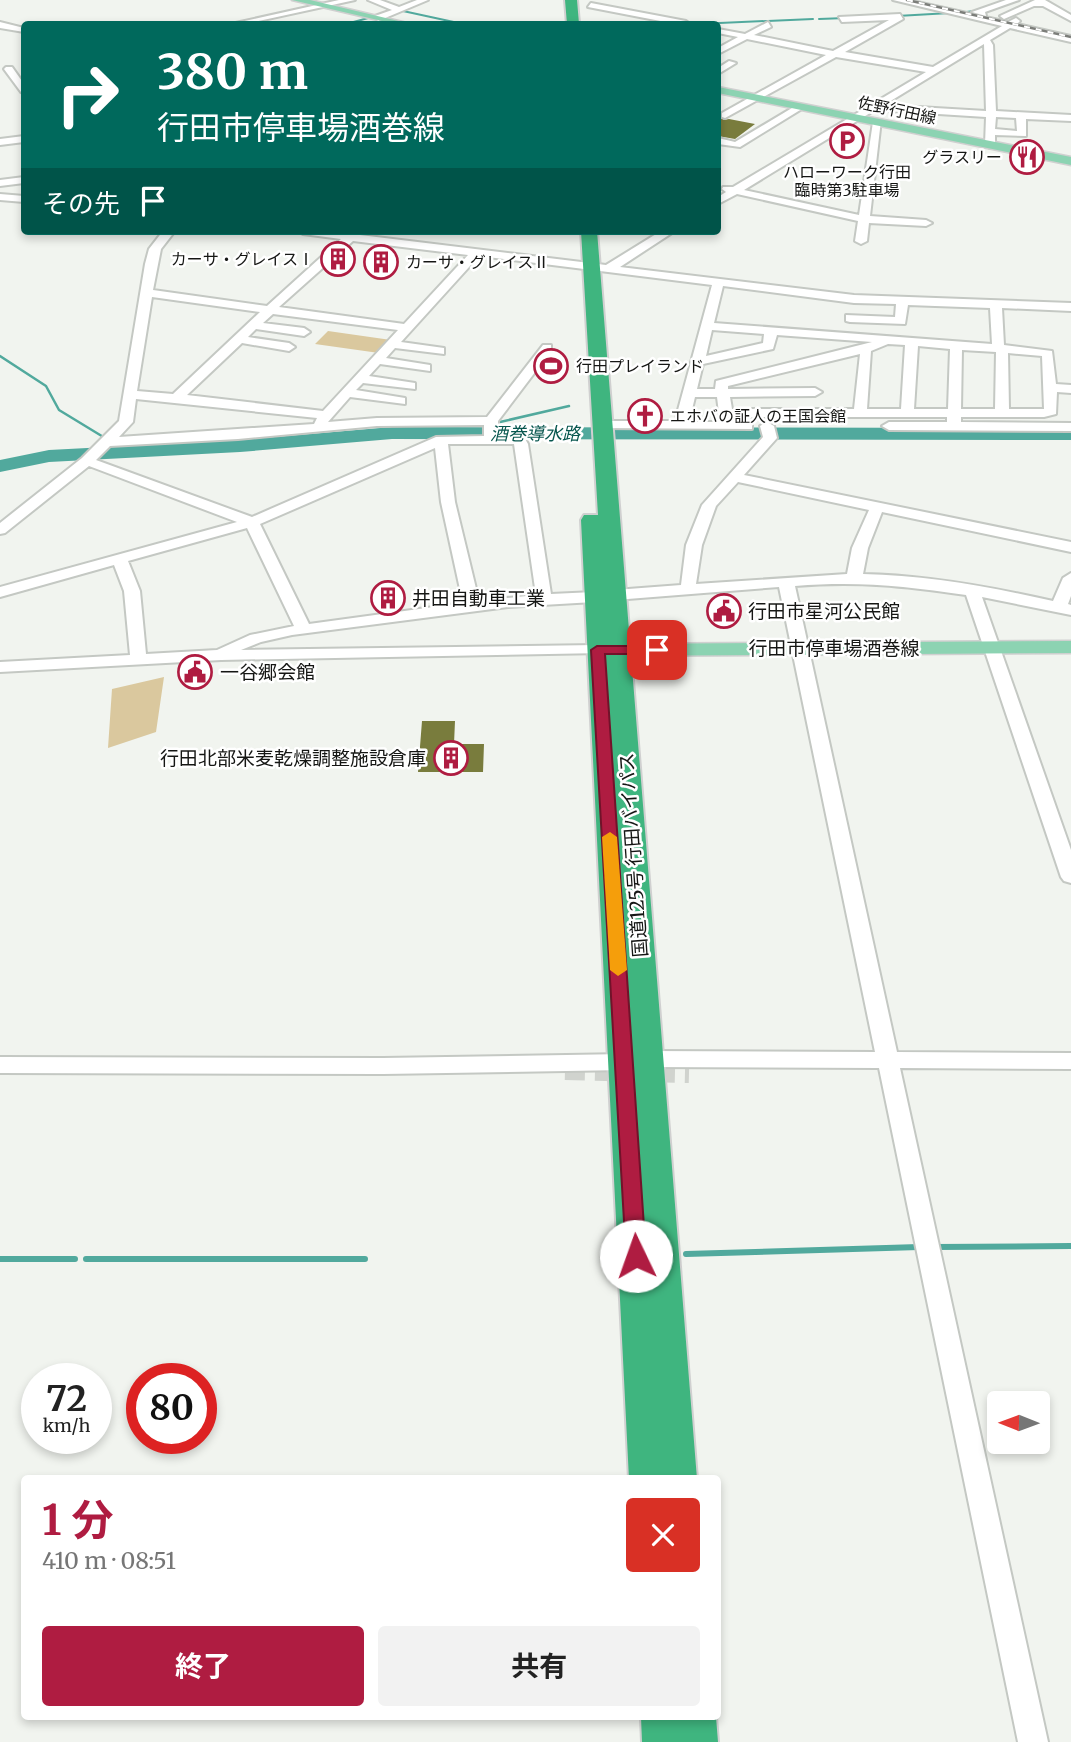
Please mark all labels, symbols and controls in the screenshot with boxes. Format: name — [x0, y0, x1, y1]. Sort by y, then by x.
text: 380 m — [157, 41, 308, 102]
icon: right — [42, 49, 133, 140]
street label: 佐野行田線 — [856, 92, 938, 128]
text: 行田市停車場酒巻線 — [157, 108, 445, 148]
parking icon: ハローワーク行田 臨時第3駐車場 — [828, 122, 866, 160]
restaurant icon: グラスリー — [1008, 138, 1046, 176]
place label: グラスリー — [922, 147, 1002, 167]
place label: ハローワーク行田 臨時第3駐車場 — [783, 162, 911, 200]
icon: arrive — [134, 182, 172, 220]
text: その先 — [42, 187, 120, 220]
building icon: カーサ・グレイスⅠ — [319, 240, 357, 278]
building icon: カーサ・グレイスⅡ — [362, 243, 400, 281]
place label: カーサ・グレイスⅠ — [171, 249, 314, 269]
place label: カーサ・グレイスⅡ — [406, 252, 549, 272]
sports icon: 行田プレイランド — [532, 347, 570, 385]
place label: 行田プレイランド — [576, 356, 704, 376]
church icon: エホバの証人の王国会館 — [626, 397, 664, 435]
place label: エホバの証人の王国会館 — [670, 406, 846, 426]
water label: 酒巻導水路 — [490, 422, 582, 445]
building icon: 井田自動車工業 — [369, 579, 407, 617]
place label: 井田自動車工業 — [412, 586, 545, 610]
public building icon: 行田市星河公民館 — [705, 592, 743, 630]
place label: 行田市星河公民館 — [748, 599, 900, 623]
pin — [627, 620, 687, 680]
icon: arrive — [638, 631, 676, 669]
street label: 行田市停車場酒巻線 — [748, 636, 920, 660]
public building icon: 一谷郷会館 — [176, 653, 214, 691]
place label: 一谷郷会館 — [220, 660, 315, 684]
building icon: 行田北部米麦乾燥調整施設倉庫 — [432, 739, 470, 777]
place label: 行田北部米麦乾燥調整施設倉庫 — [160, 746, 426, 770]
street label: 国道125号 行田バイパス — [614, 752, 652, 958]
position arrow — [599, 1219, 673, 1293]
speed limit sign: 80 — [126, 1363, 217, 1454]
text: 72 — [46, 1377, 87, 1421]
north arrow — [987, 1391, 1050, 1454]
map controls — [987, 1391, 1050, 1454]
text: km/h — [43, 1414, 90, 1437]
text: 1 分 — [42, 1494, 113, 1546]
button: close — [626, 1498, 700, 1572]
text: 410 m · 08:51 — [42, 1546, 176, 1575]
button: 終了 — [42, 1626, 364, 1706]
button: 共有 — [378, 1626, 700, 1706]

